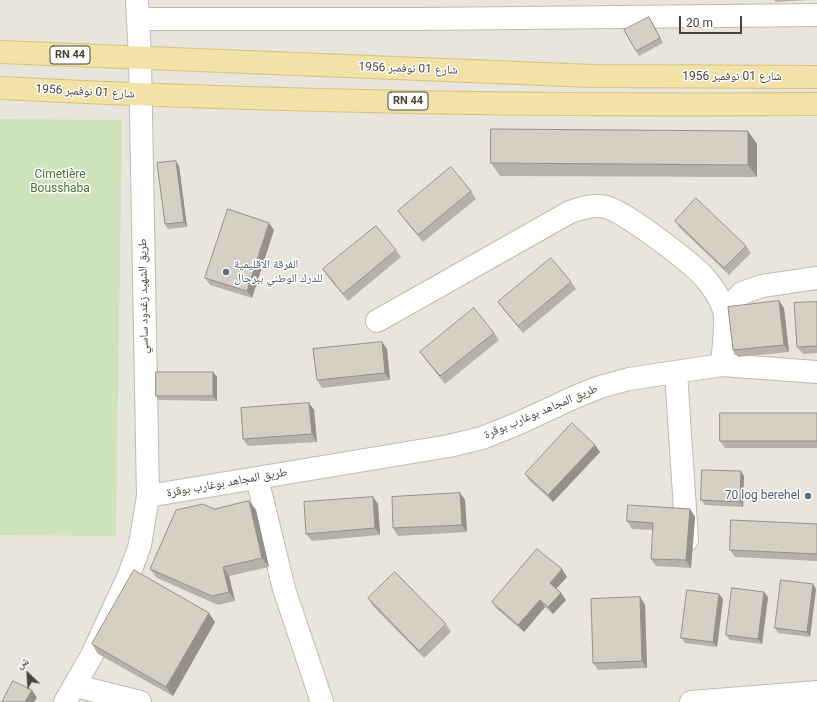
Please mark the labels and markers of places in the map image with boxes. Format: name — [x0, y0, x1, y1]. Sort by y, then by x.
place label: الفرقة الاقليمية للدرك الوطني ببرحال — [234, 258, 323, 286]
marker: الفرقة الاقليمية للدرك الوطني ببرحال — [221, 267, 231, 277]
place label: 70 log berehel — [725, 489, 800, 503]
marker: 70 log berehel — [803, 491, 813, 501]

